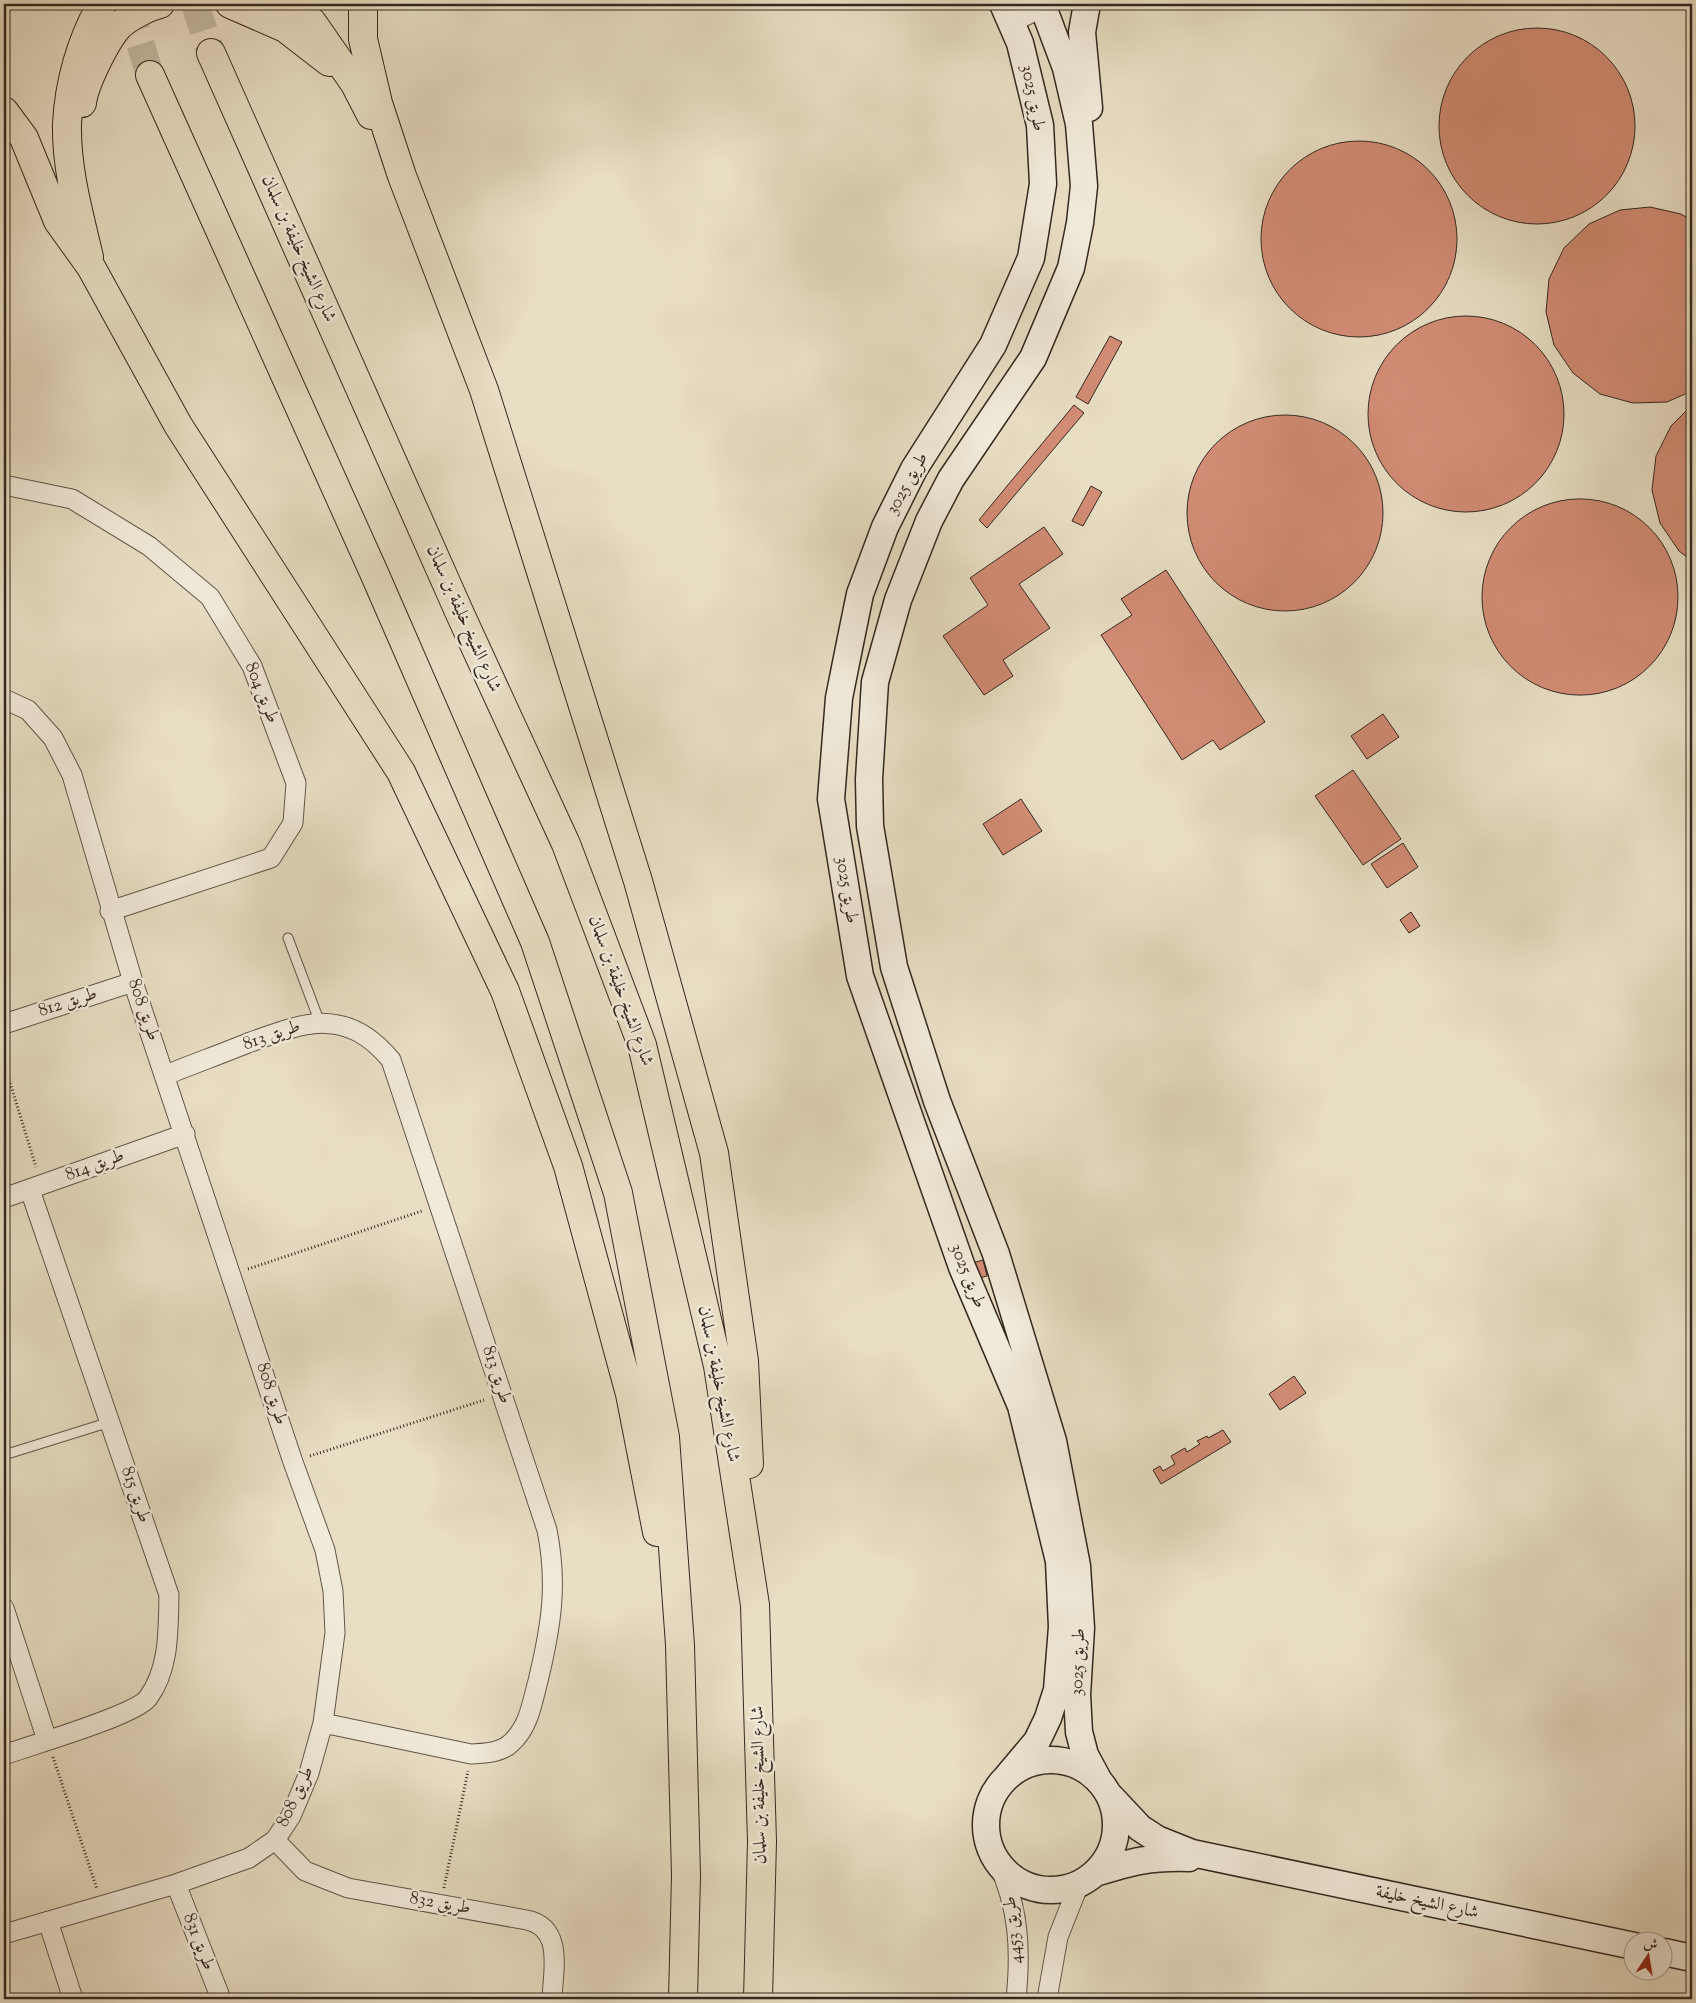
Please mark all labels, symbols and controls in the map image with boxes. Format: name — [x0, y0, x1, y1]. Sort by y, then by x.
street label: طريق 3025 — [1013, 62, 1051, 134]
street label: شارع الشيخ خليفة بن سلمان — [253, 171, 342, 327]
street label: طريق 3025 — [880, 448, 936, 520]
street label: شارع الشيخ خليفة بن سلمان — [418, 541, 507, 697]
street label: طريق 804 — [237, 659, 285, 727]
street label: طريق 3025 — [828, 854, 864, 926]
street label: شارع الشيخ خليفة بن سلمان — [580, 912, 659, 1070]
street label: طريق 808 — [120, 975, 166, 1045]
street label: طريق 812 — [35, 981, 101, 1025]
street label: طريق 813 — [240, 1014, 304, 1058]
street label: طريق 814 — [62, 1143, 128, 1189]
street label: طريق 3025 — [942, 1240, 992, 1312]
street label: شارع الشيخ خليفة بن سلمان — [689, 1304, 746, 1465]
street label: طريق 813 — [474, 1343, 518, 1407]
street label: طريق 808 — [249, 1359, 293, 1429]
street label: طريق 815 — [113, 1463, 157, 1527]
street label: طريق 3025 — [1065, 1628, 1093, 1696]
street label: شارع الشيخ خليفة بن سلمان — [746, 1705, 775, 1865]
street label: طريق 808 — [271, 1762, 321, 1832]
street label: شارع الشيخ خليفة — [1373, 1879, 1481, 1928]
street label: طريق 832 — [407, 1886, 473, 1922]
street label: طريق 4453 — [997, 1895, 1031, 1965]
street label: طريق 831 — [175, 1910, 221, 1974]
north arrow — [1624, 1930, 1674, 1980]
text: ش — [1641, 1934, 1659, 1956]

